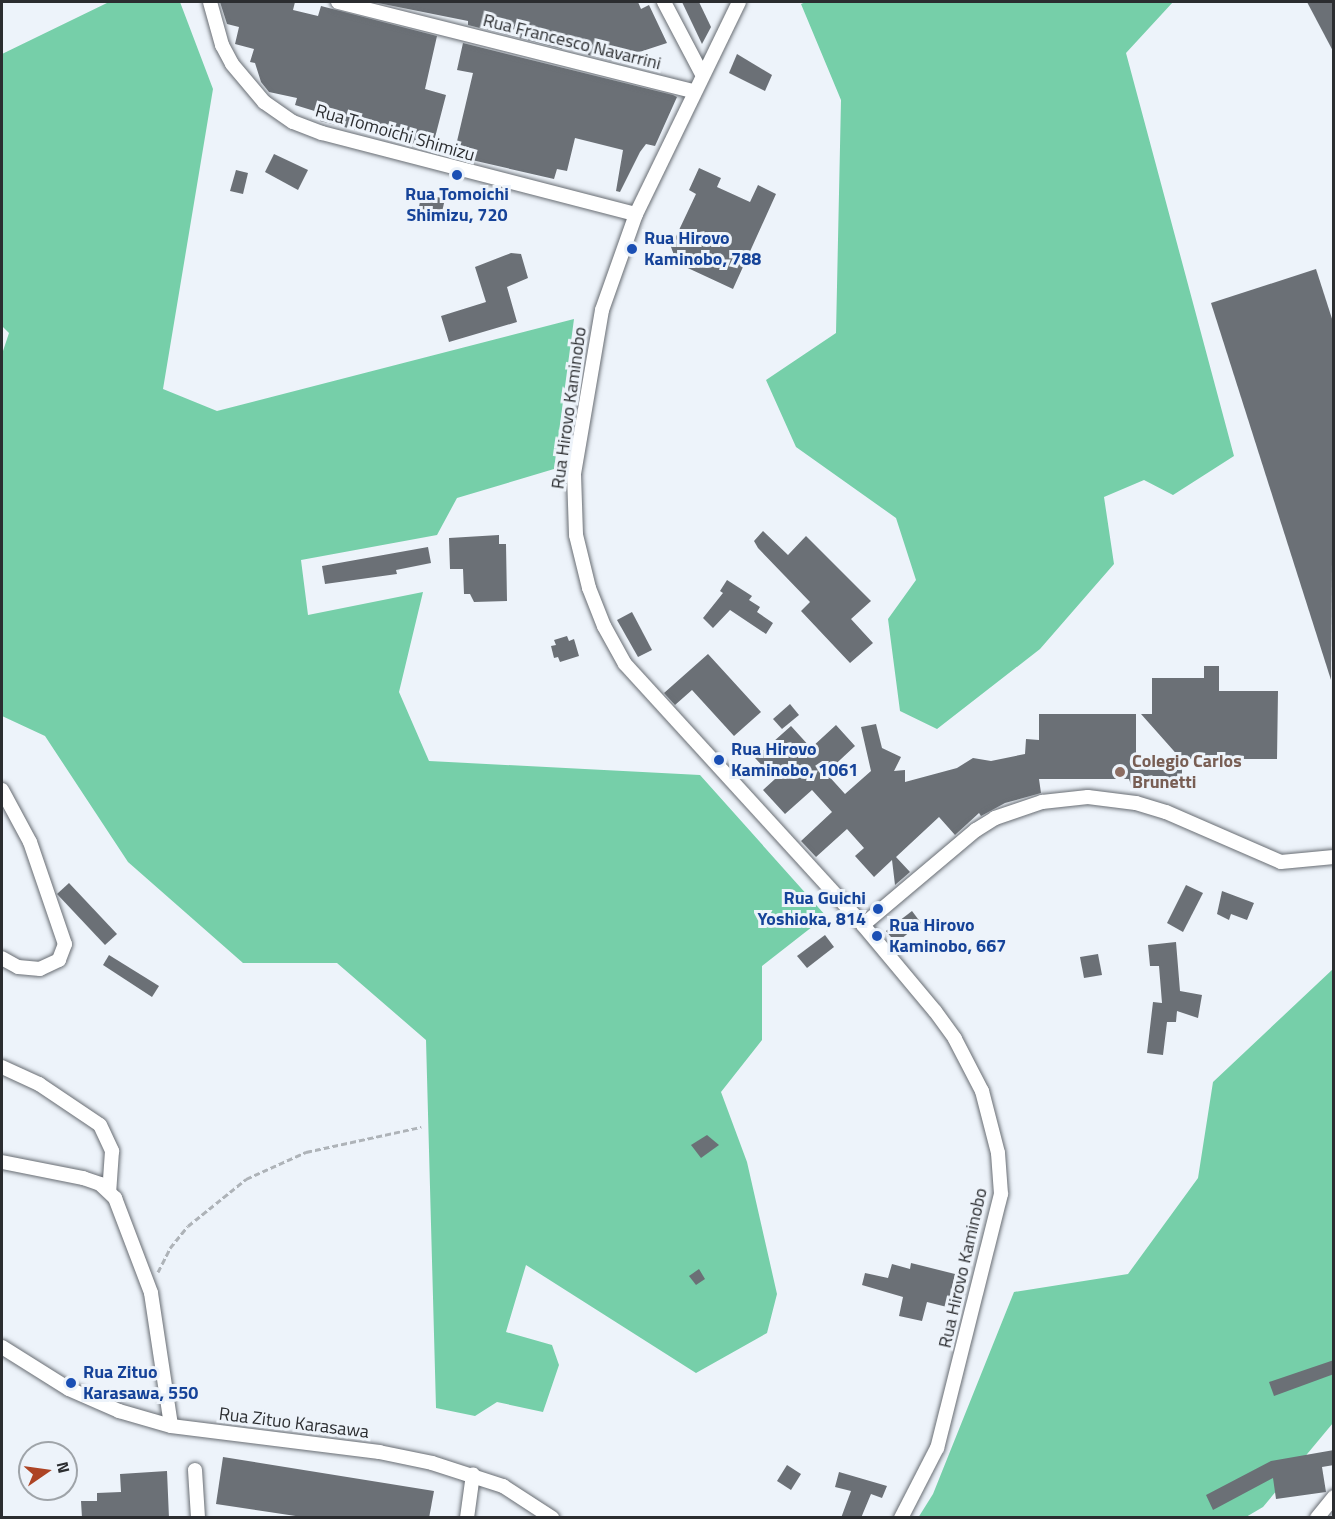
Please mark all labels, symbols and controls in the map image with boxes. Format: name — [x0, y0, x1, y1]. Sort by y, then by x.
street label: Rua Francesco Navarrini — [481, 9, 663, 75]
street label: Rua Tomoichi Shimizu — [313, 100, 477, 166]
marker: Rua Tomoichi Shimizu, 720 — [450, 168, 464, 182]
place label: Rua Tomoichi Shimizu, 720 — [405, 184, 509, 226]
place label: Rua Hirovo Kaminobo, 788 — [644, 228, 761, 270]
marker: Rua Hirovo Kaminobo, 788 — [625, 242, 639, 256]
street label: Rua Hirovo Kaminobo — [547, 326, 591, 490]
place label: Rua Hirovo Kaminobo, 1061 — [731, 739, 858, 782]
place label: Colegio Carlos Brunetti — [1132, 751, 1242, 794]
marker: Rua Hirovo Kaminobo, 1061 — [712, 753, 726, 767]
marker: Colegio Carlos Brunetti — [1113, 765, 1127, 779]
place label: Rua Guichi Yoshioka, 814 — [758, 888, 866, 930]
marker: Rua Guichi Yoshioka, 814 — [871, 902, 885, 916]
place label: Rua Hirovo Kaminobo, 667 — [889, 915, 1006, 958]
marker: Rua Hirovo Kaminobo, 667 — [870, 929, 884, 943]
street label: Rua Hirovo Kaminobo — [934, 1186, 992, 1350]
place label: Rua Zituo Karasawa, 550 — [83, 1362, 198, 1404]
marker: Rua Zituo Karasawa, 550 — [64, 1376, 78, 1390]
street label: Rua Zituo Karasawa — [218, 1403, 370, 1443]
north arrow — [18, 1441, 78, 1501]
text: N — [51, 1459, 77, 1476]

